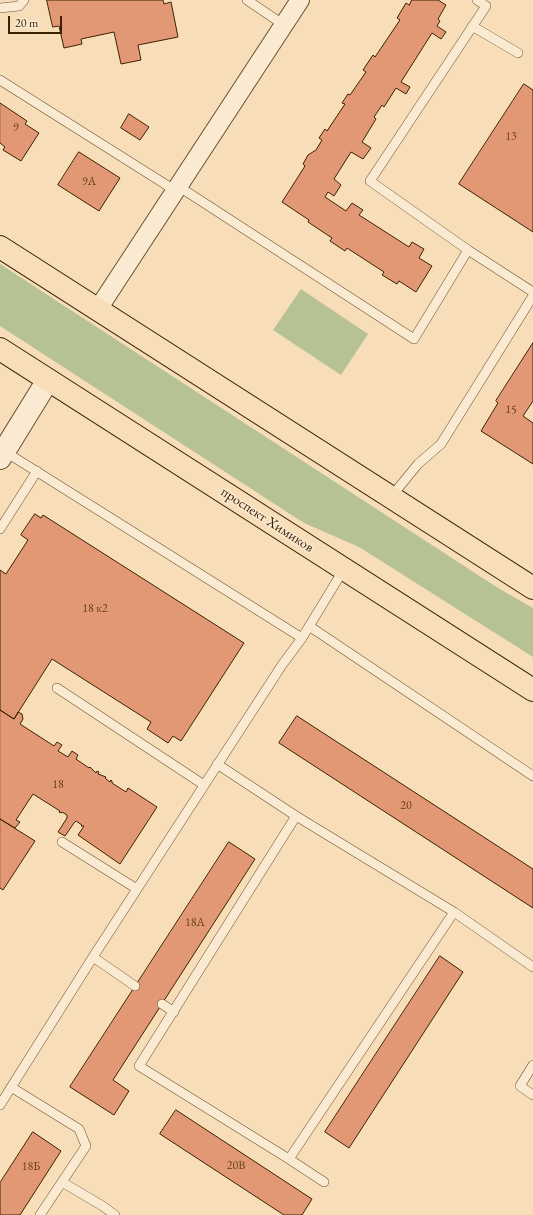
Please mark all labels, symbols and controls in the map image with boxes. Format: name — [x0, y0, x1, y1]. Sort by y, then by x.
scale bar — [10, 8, 64, 34]
text: 20 m — [15, 15, 38, 31]
house number: 9 — [13, 121, 19, 135]
house number: 13 — [505, 130, 517, 144]
house number: 9А — [82, 175, 96, 189]
house number: 15 — [505, 403, 517, 417]
street label: проспект Химиков — [217, 484, 317, 556]
house number: 18 к2 — [82, 602, 108, 616]
house number: 18 — [52, 778, 64, 792]
house number: 20 — [400, 799, 412, 813]
house number: 18А — [185, 916, 205, 930]
house number: 20В — [227, 1159, 245, 1173]
house number: 18Б — [22, 1160, 40, 1174]

